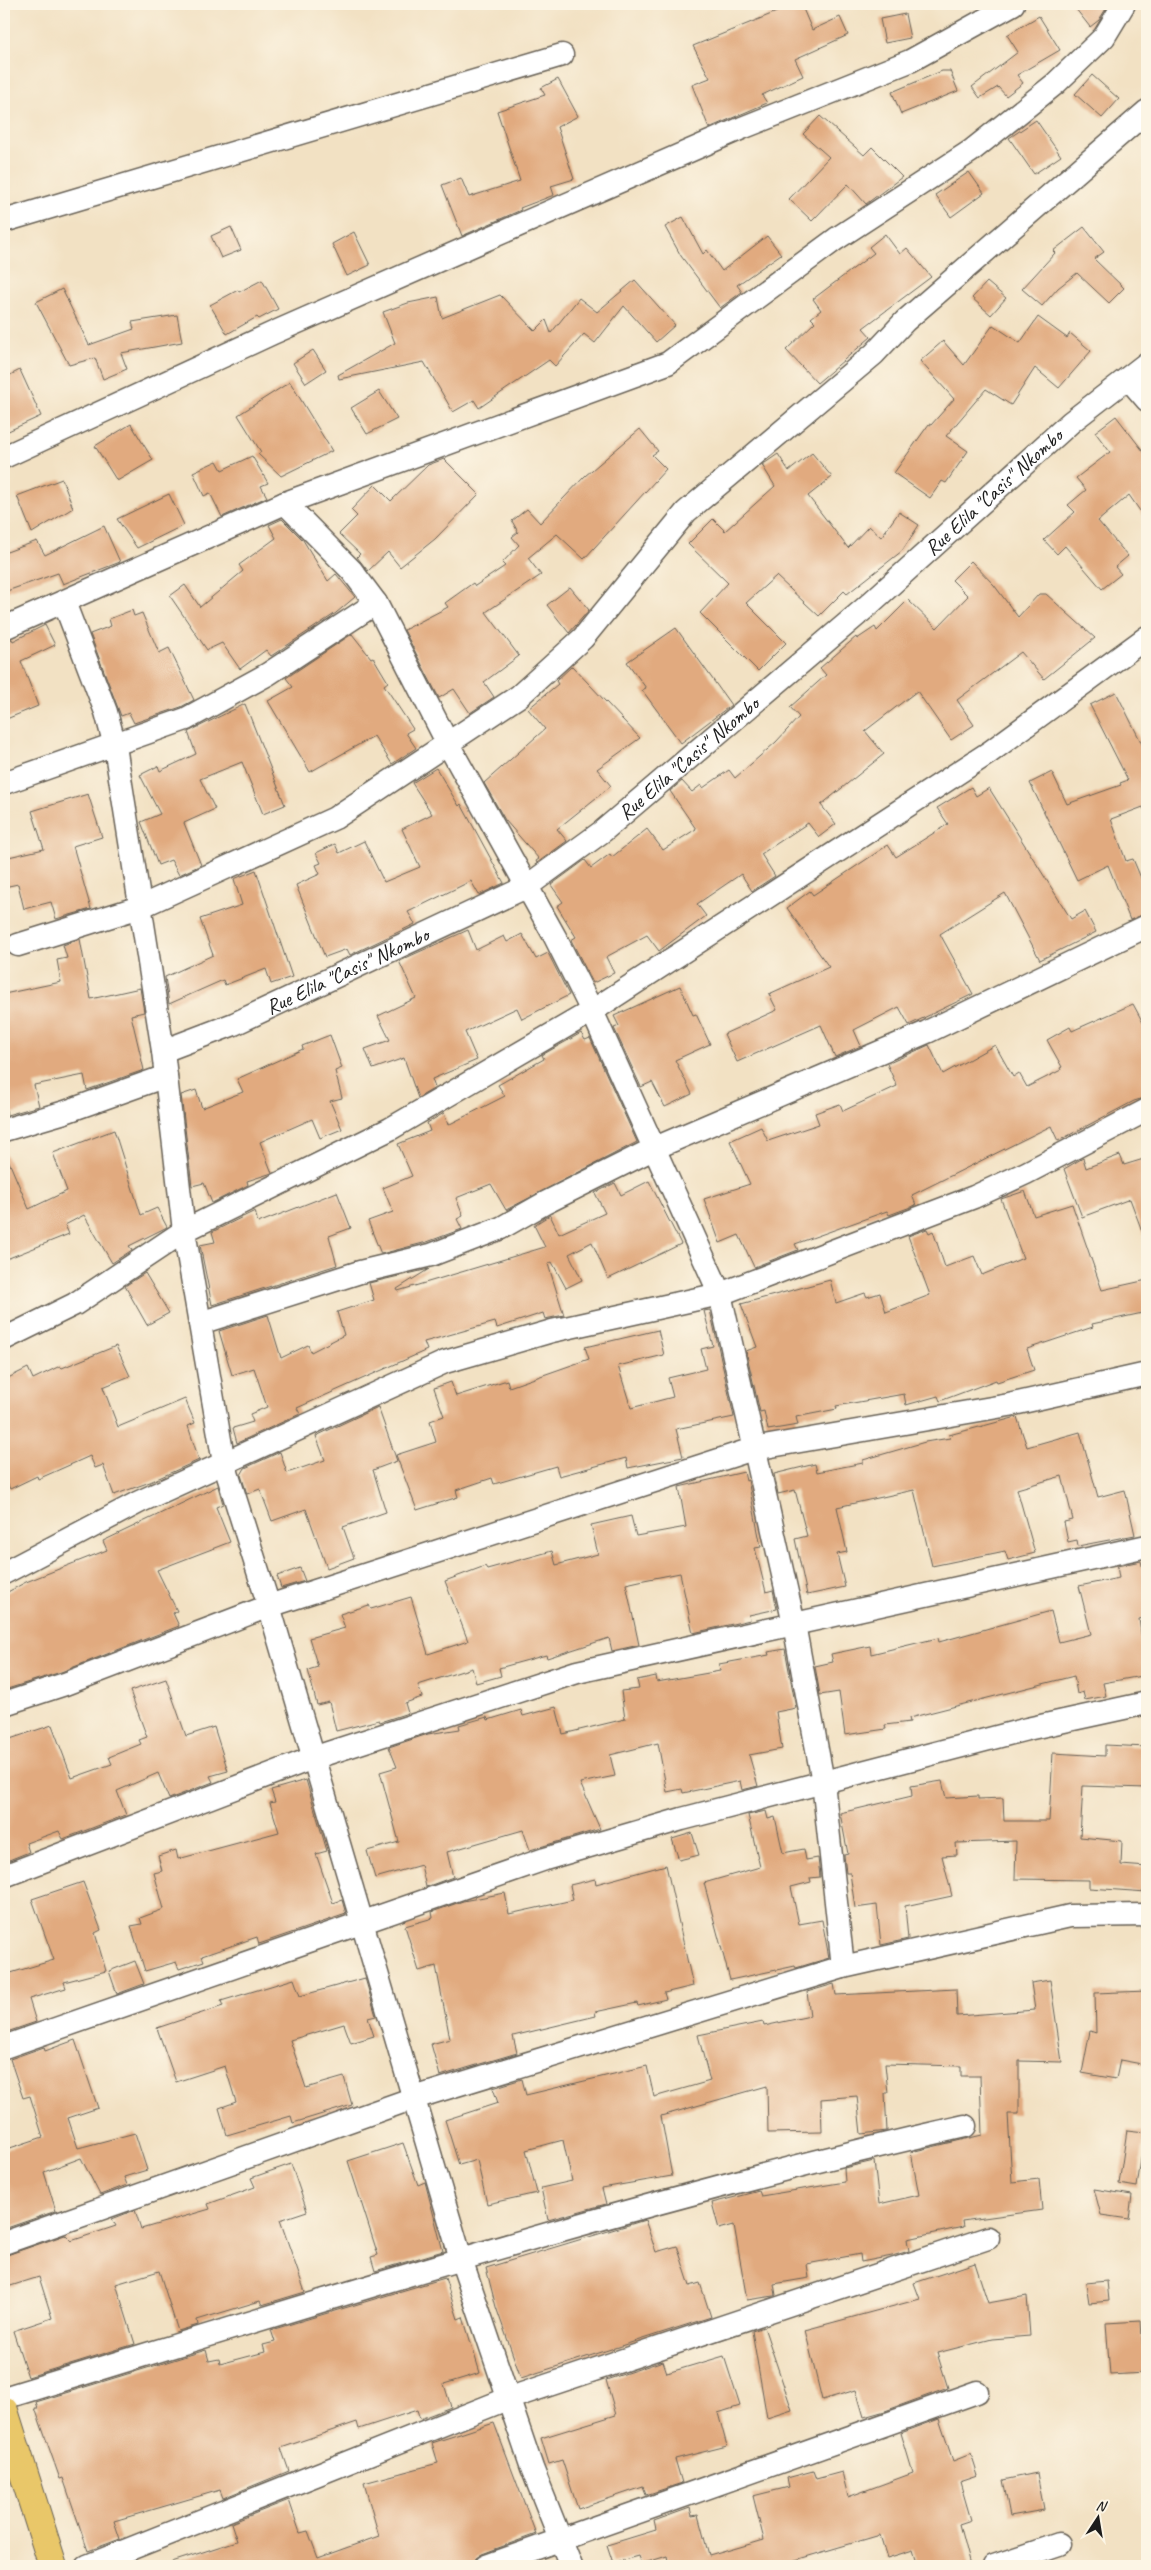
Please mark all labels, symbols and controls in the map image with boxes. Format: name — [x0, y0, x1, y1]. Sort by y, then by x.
street label: Rue Elila "Casis" Nkombo — [919, 421, 1070, 561]
street label: Rue Elila "Casis" Nkombo — [613, 689, 766, 825]
street label: Rue Elila "Casis" Nkombo — [262, 920, 435, 1020]
north arrow — [1074, 2492, 1124, 2542]
text: N — [1095, 2497, 1109, 2515]

